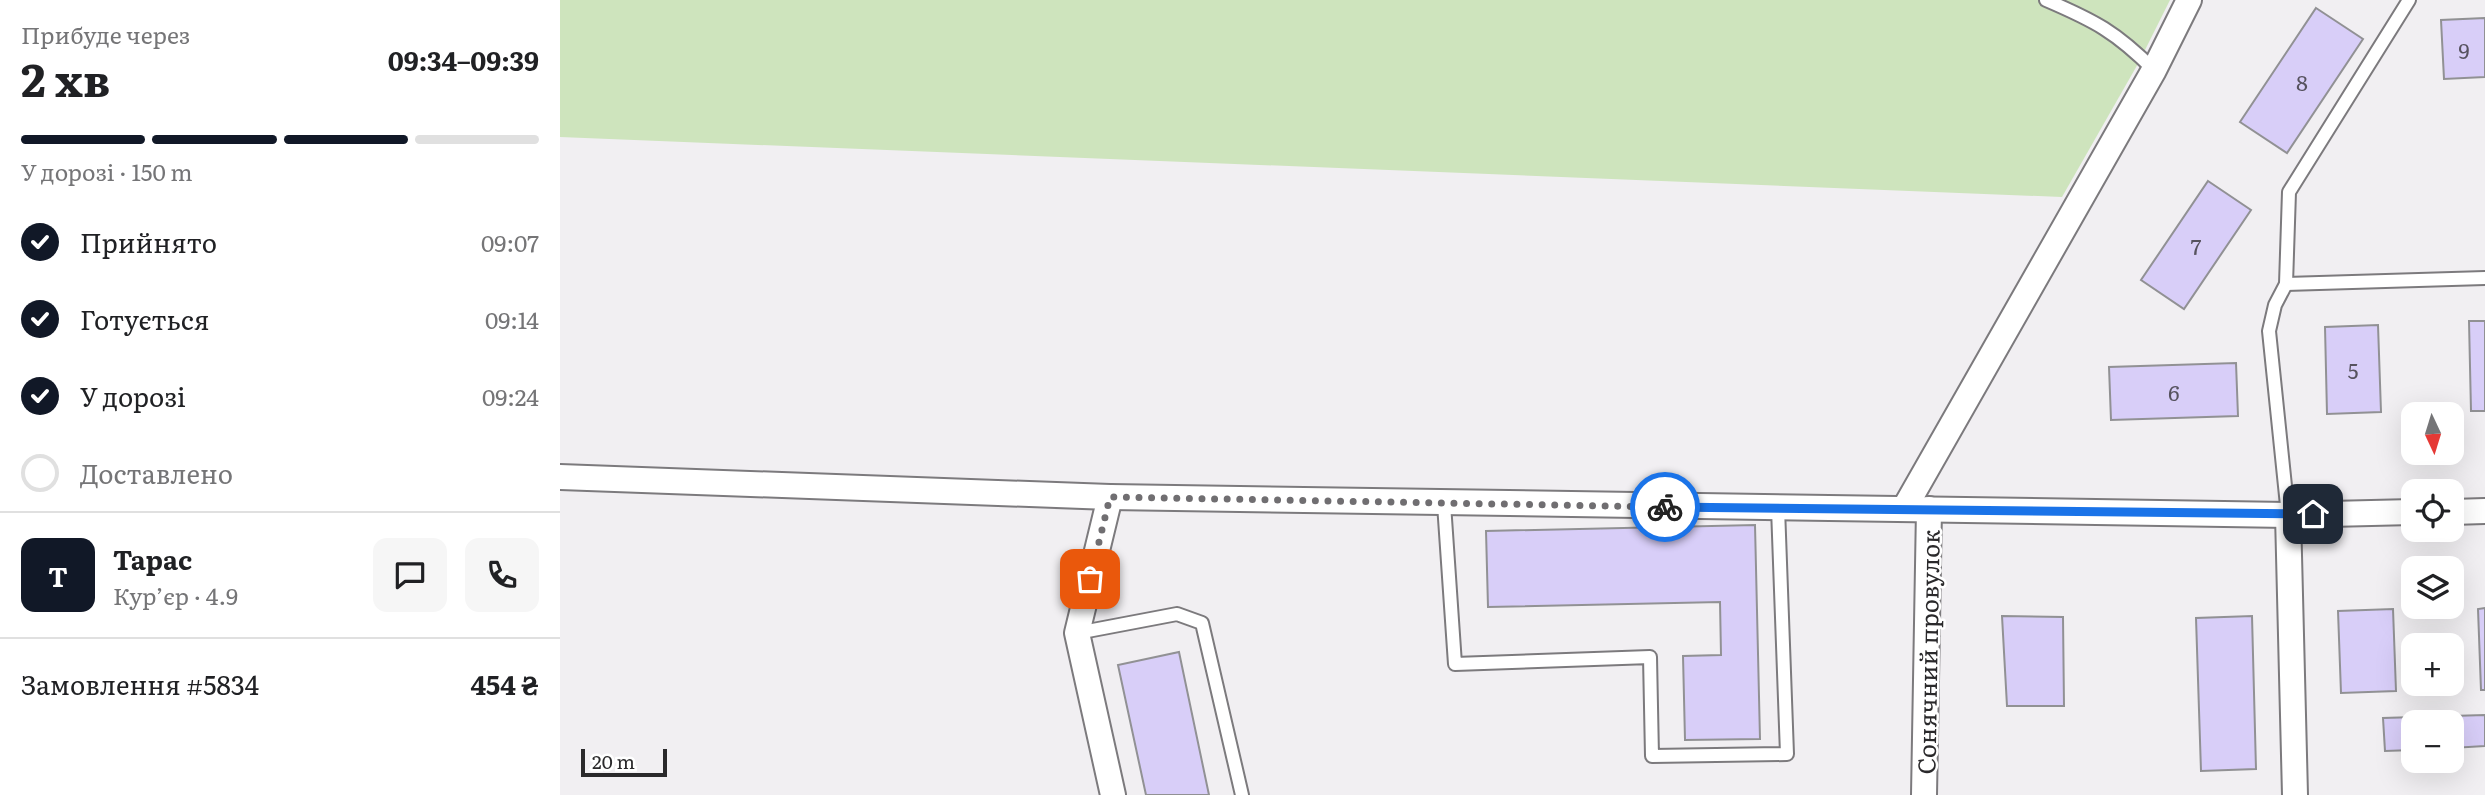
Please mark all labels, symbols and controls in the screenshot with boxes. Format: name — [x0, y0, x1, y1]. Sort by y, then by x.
text: Прибуде через — [21, 17, 190, 51]
house number: 9 — [2459, 34, 2470, 65]
text: 09:34–09:39 — [388, 40, 539, 79]
text: 2 хв — [21, 43, 110, 111]
house number: 8 — [2296, 66, 2308, 97]
text: У дорозі · 150 m — [21, 154, 193, 188]
text: Прийнято — [80, 222, 217, 261]
icon: check — [21, 223, 59, 261]
text: 09:07 — [481, 225, 539, 259]
house number: 7 — [2191, 230, 2202, 261]
text: Готується — [80, 299, 209, 338]
icon: check — [21, 300, 59, 338]
text: 09:14 — [485, 302, 539, 336]
house number: 5 — [2348, 354, 2358, 385]
text: У дорозі — [80, 376, 186, 415]
house number: 6 — [2168, 376, 2180, 407]
icon: check — [21, 377, 59, 415]
text: 09:24 — [482, 379, 539, 413]
north arrow — [2401, 402, 2464, 466]
map controls — [2401, 402, 2464, 773]
text: Доставлено — [80, 453, 233, 492]
courier — [1630, 472, 1700, 542]
button: locate — [2401, 479, 2464, 542]
pin — [2283, 484, 2343, 544]
icon: bike — [1646, 488, 1684, 526]
icon: home — [2294, 495, 2332, 533]
street label: Сонячний провулок — [1907, 529, 1947, 775]
button: chat — [373, 538, 447, 612]
button: phone — [465, 538, 539, 612]
text: Тарас — [113, 539, 192, 578]
pin — [1060, 549, 1120, 609]
text: Т — [48, 556, 68, 595]
button: layers — [2401, 556, 2464, 619]
icon: bag — [1071, 560, 1109, 598]
text: Кур’єр · 4.9 — [113, 578, 238, 612]
button: + — [2401, 633, 2464, 696]
text: Замовлення #5834 — [21, 664, 259, 703]
text: 454 ₴ — [470, 664, 539, 703]
button: − — [2401, 710, 2464, 773]
scale bar — [581, 746, 667, 778]
text: 20 m — [592, 747, 635, 775]

